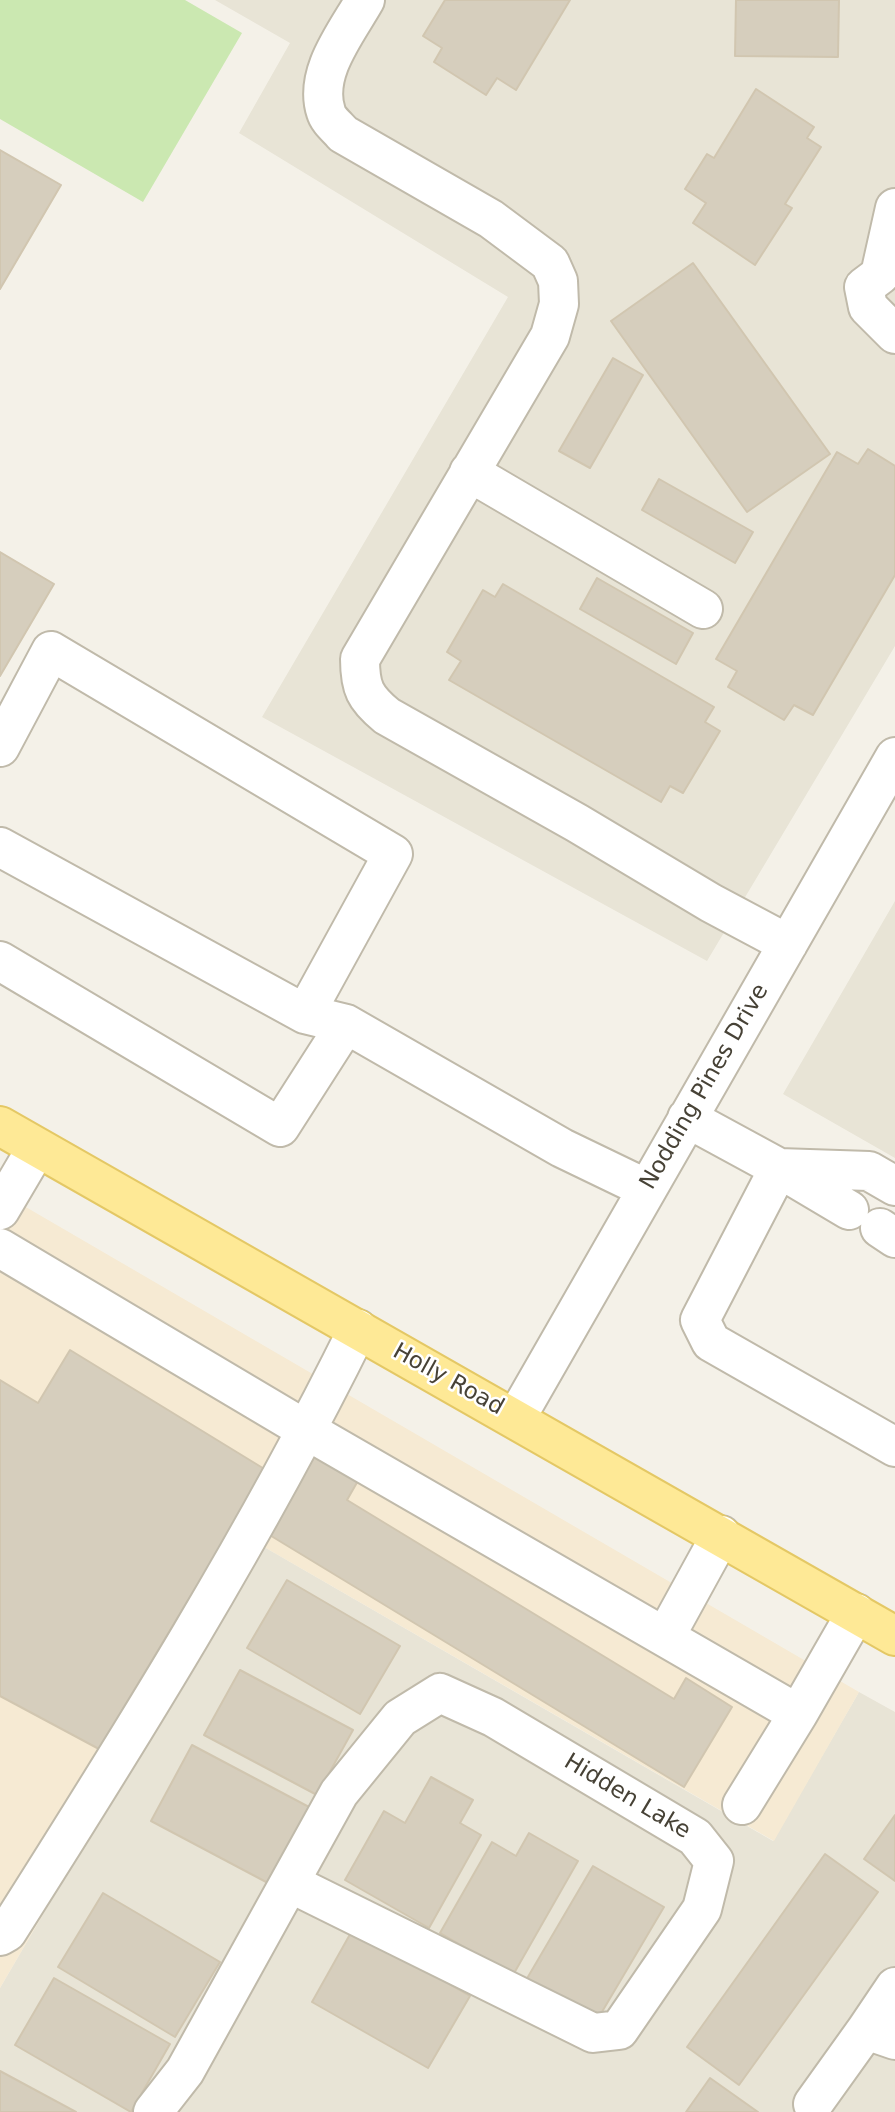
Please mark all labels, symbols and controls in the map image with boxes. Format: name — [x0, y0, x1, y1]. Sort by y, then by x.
street label: Nodding Pines Drive — [635, 979, 775, 1195]
street label: Holly Road — [388, 1338, 508, 1422]
street label: Hidden Lake — [559, 1748, 695, 1846]

